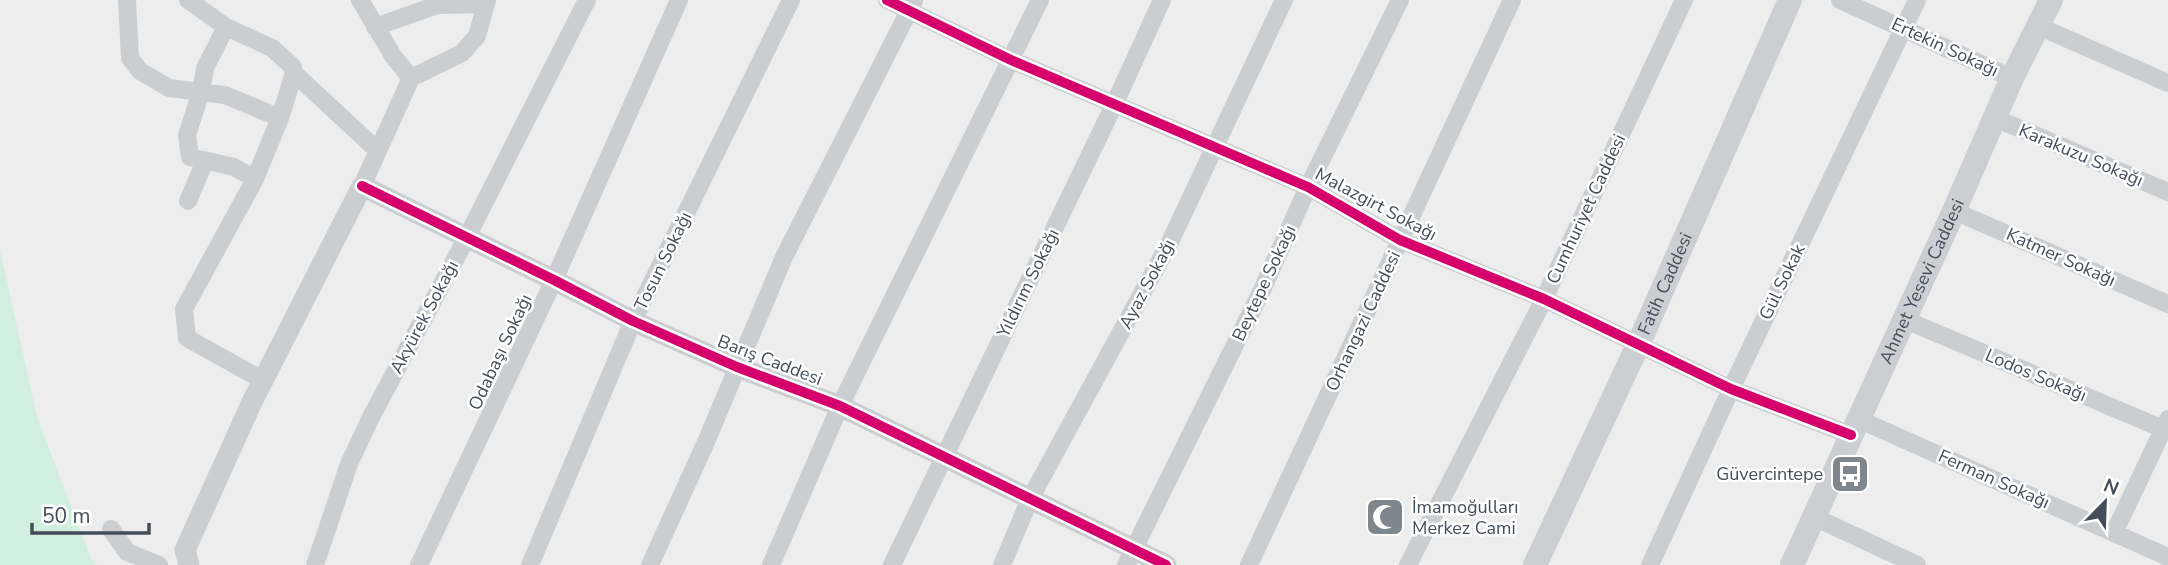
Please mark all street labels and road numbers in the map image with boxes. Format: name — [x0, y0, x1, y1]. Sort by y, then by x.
street label: Ertekin Sokağı — [1888, 12, 2002, 82]
street label: Karakuzu Sokağı — [2015, 118, 2147, 192]
street label: Cumhuriyet Caddesi — [1541, 130, 1631, 288]
street label: Malazgirt Sokağı — [1311, 162, 1441, 246]
street label: Ahmet Yesevi Caddesi — [1874, 195, 1970, 368]
street label: Tosun Sokağı — [629, 208, 697, 314]
street label: Beytepe Sokağı — [1227, 221, 1301, 345]
street label: Katmer Sokağı — [2002, 222, 2120, 292]
street label: Yıldırım Sokağı — [991, 225, 1065, 342]
street label: Fatih Caddesi — [1632, 229, 1698, 338]
street label: Ayaz Sokağı — [1113, 235, 1181, 333]
street label: Gül Sokak — [1753, 239, 1811, 324]
street label: Orhangazi Caddesi — [1320, 247, 1406, 395]
street label: Akyürek Sokağı — [384, 256, 464, 378]
street label: Odabaşı Sokağı — [463, 290, 537, 414]
street label: Barış Caddesi — [714, 329, 826, 391]
street label: Lodos Sokağı — [1982, 343, 2090, 407]
street label: Ferman Sokağı — [1934, 444, 2054, 514]

